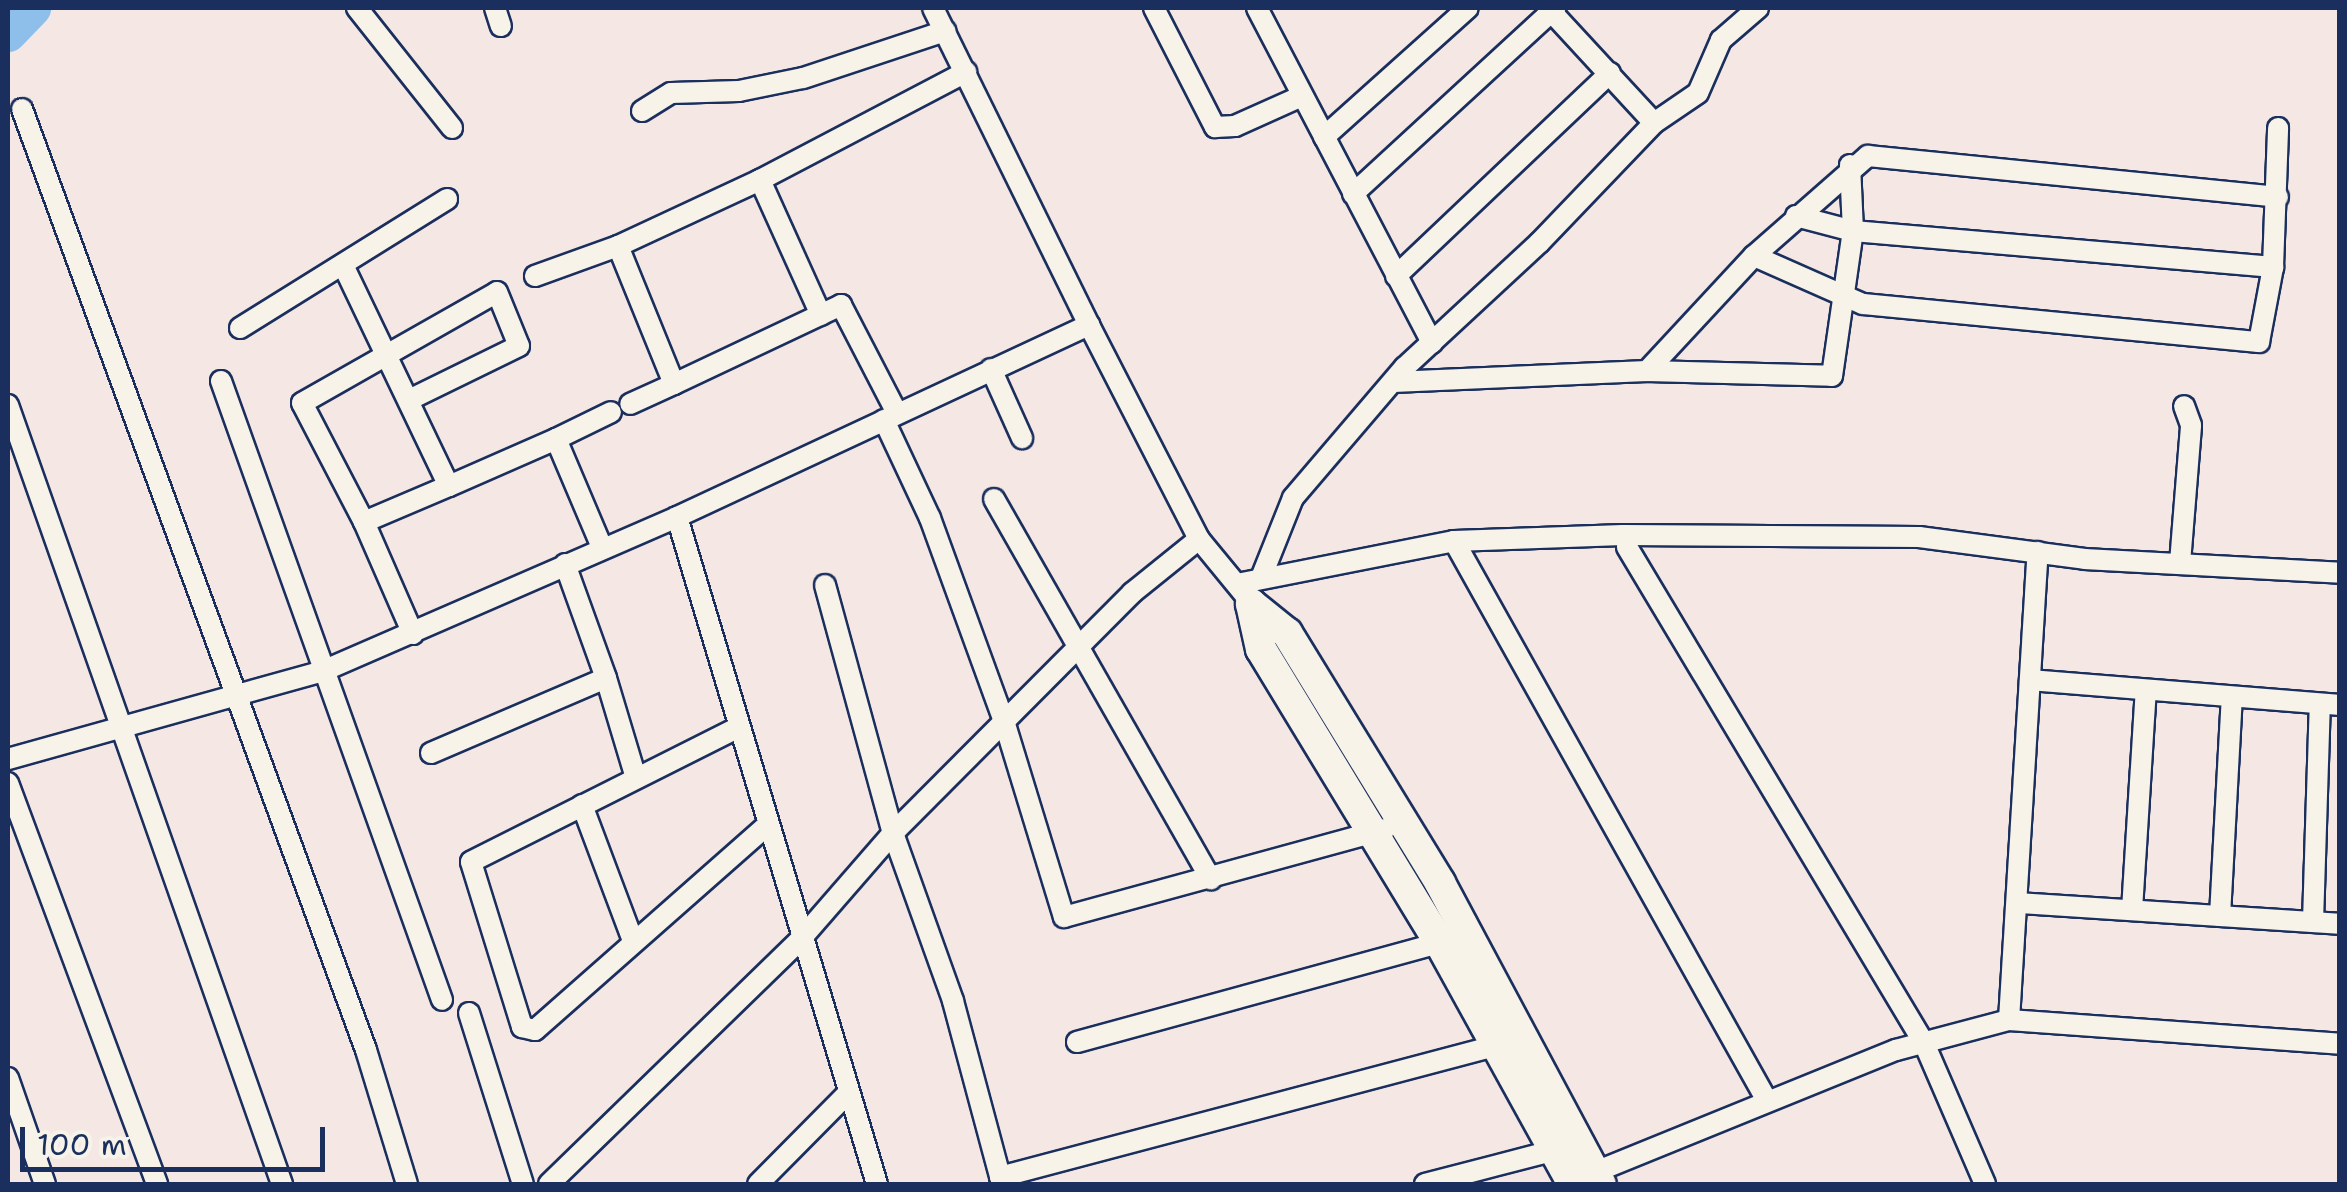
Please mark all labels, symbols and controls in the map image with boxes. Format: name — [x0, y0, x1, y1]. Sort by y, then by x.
scale bar — [25, 1107, 330, 1169]
text: 100 m — [37, 1124, 127, 1165]

